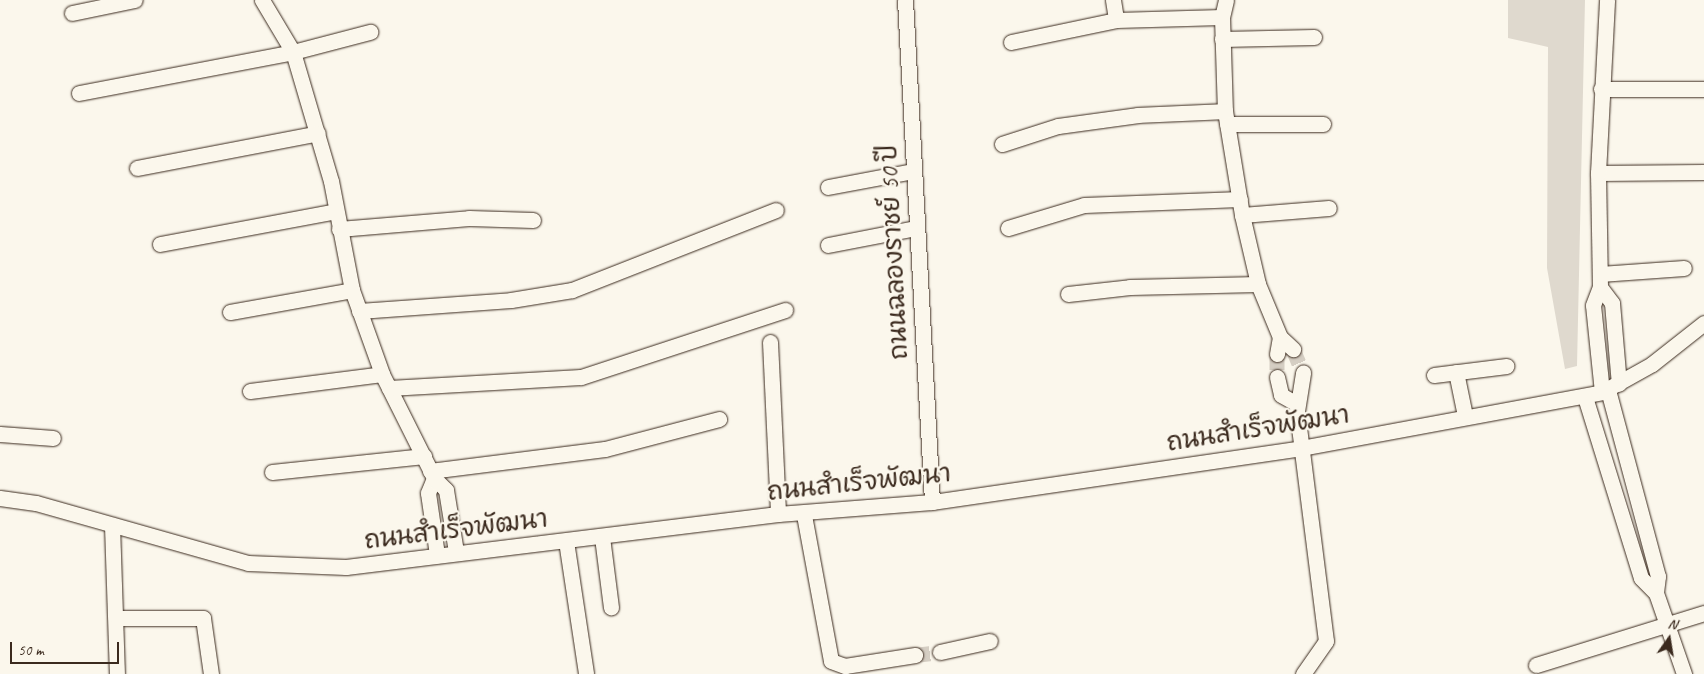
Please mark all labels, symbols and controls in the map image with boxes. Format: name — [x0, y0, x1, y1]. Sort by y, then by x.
street label: ถนนฉลองราชย์ 50 ปี — [873, 144, 915, 360]
street label: ถนนสำเร็จพัฒนา — [1165, 400, 1351, 458]
street label: ถนนสำเร็จพัฒนา — [766, 458, 952, 508]
street label: ถนนสำเร็จพัฒนา — [363, 504, 549, 556]
north arrow — [1644, 614, 1694, 664]
text: N — [1666, 615, 1679, 633]
scale bar — [12, 632, 121, 664]
text: 50 m — [18, 641, 44, 660]

